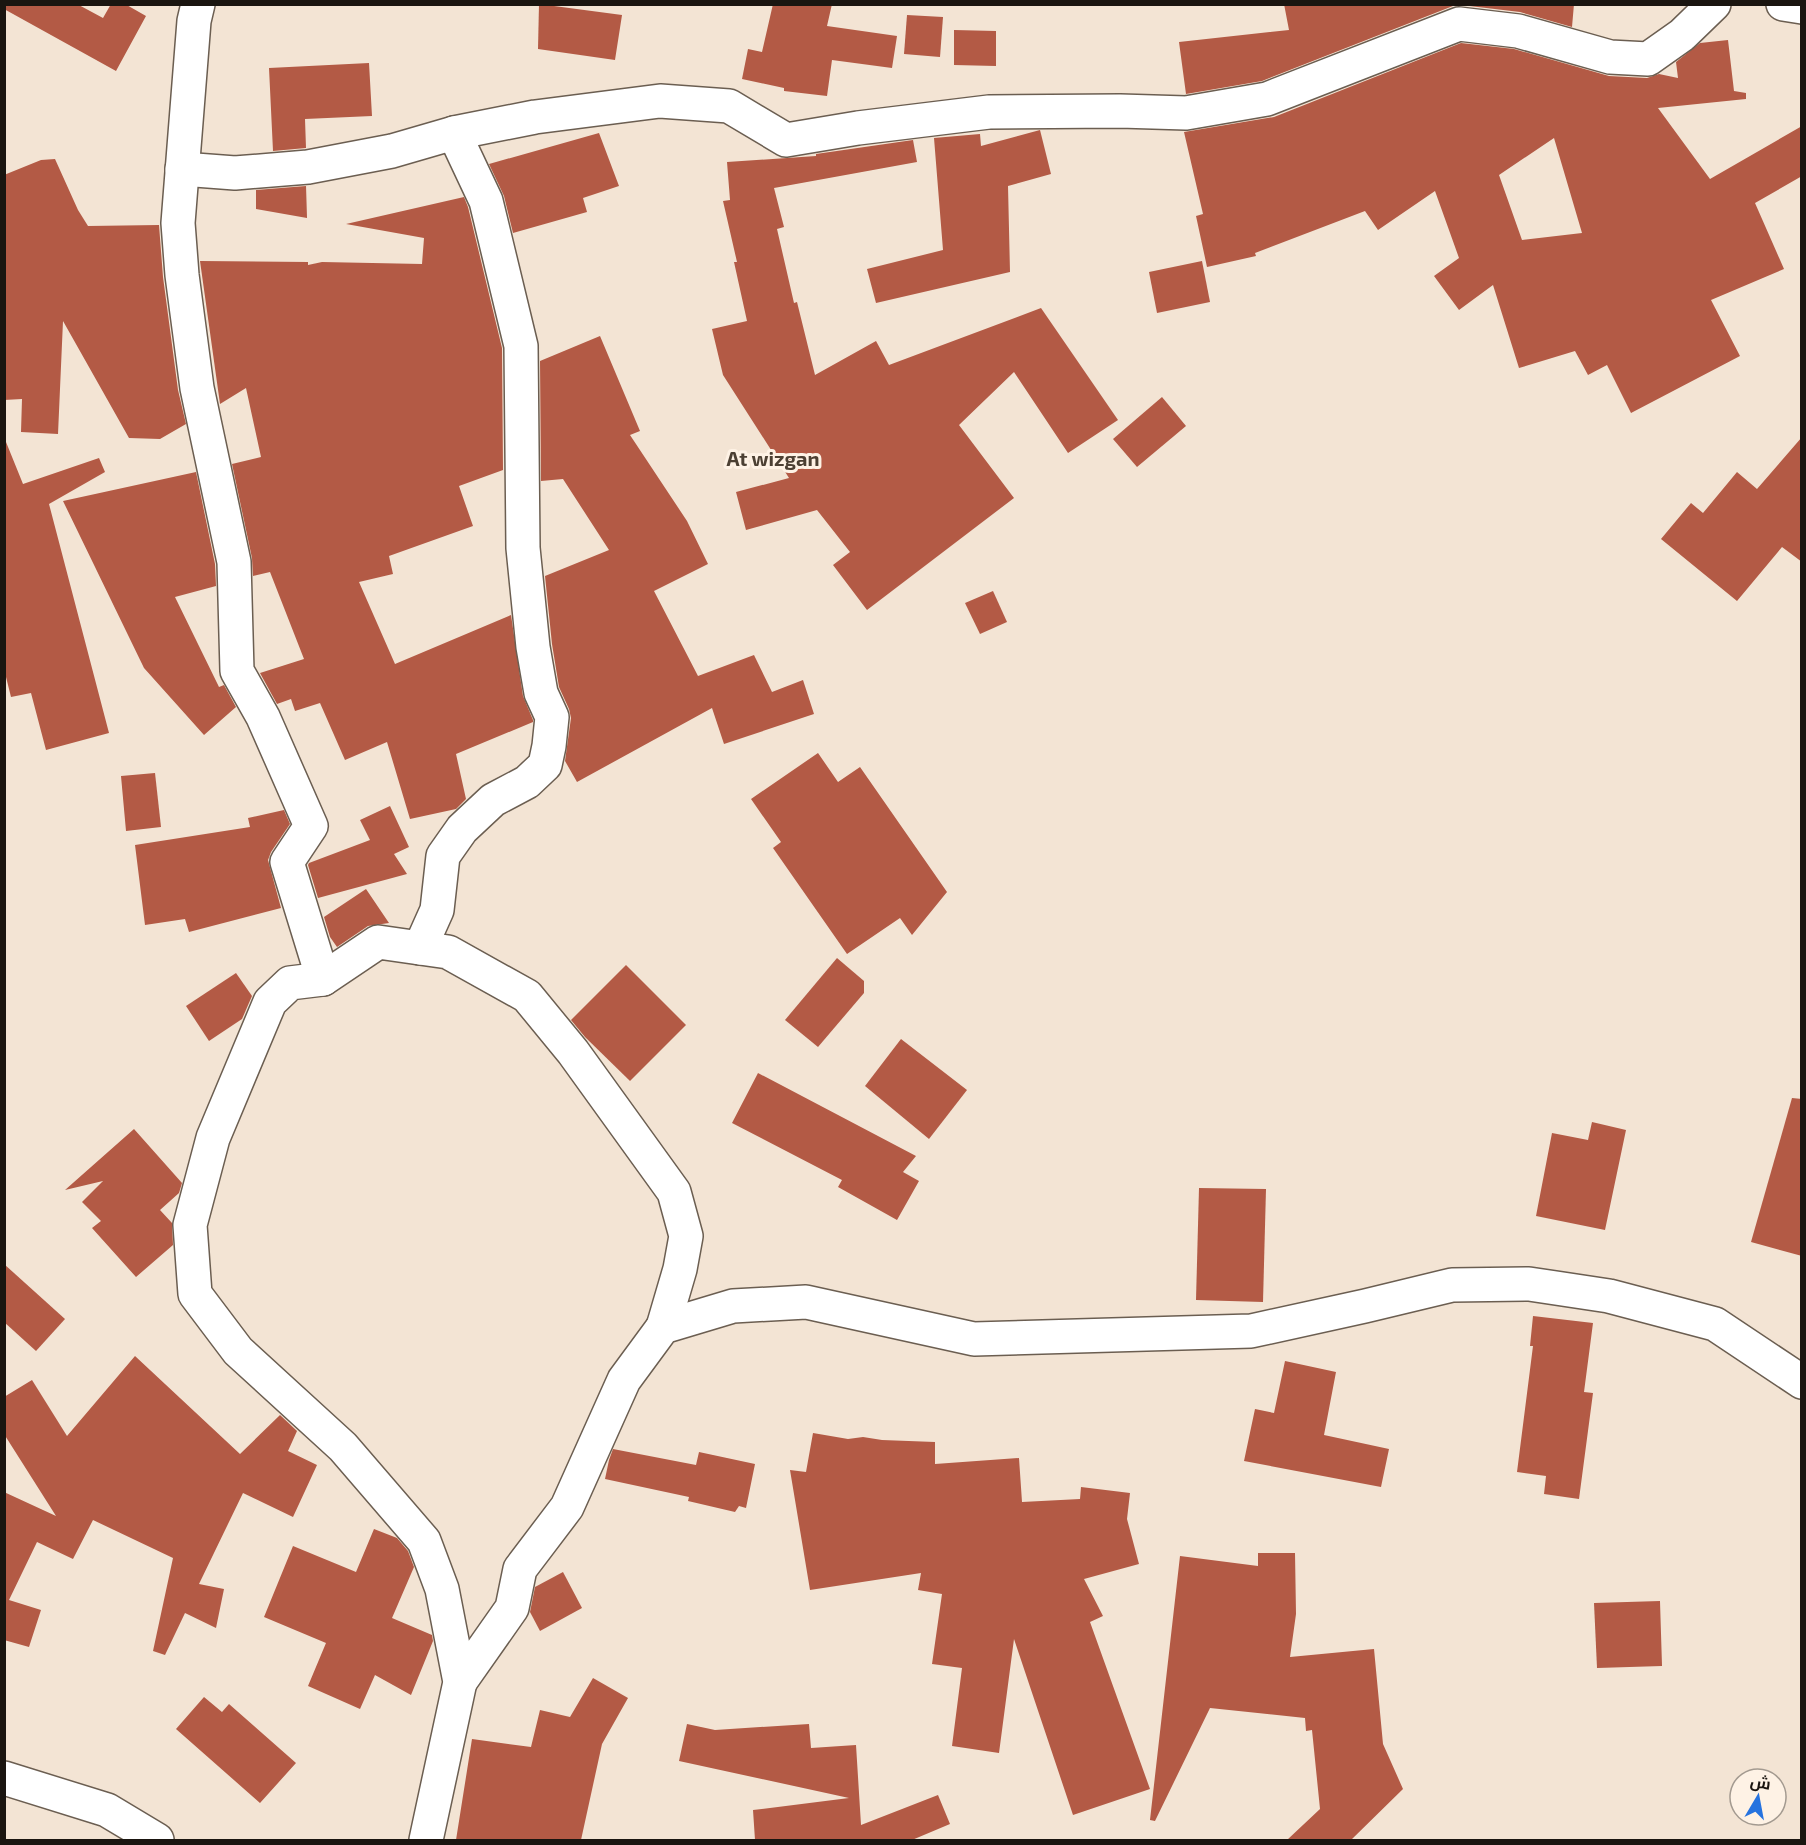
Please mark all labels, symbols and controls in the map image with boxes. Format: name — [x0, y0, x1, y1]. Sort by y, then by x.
district label: At wizgan — [727, 446, 819, 470]
north arrow — [1728, 1767, 1788, 1827]
text: ش — [1749, 1771, 1772, 1794]

